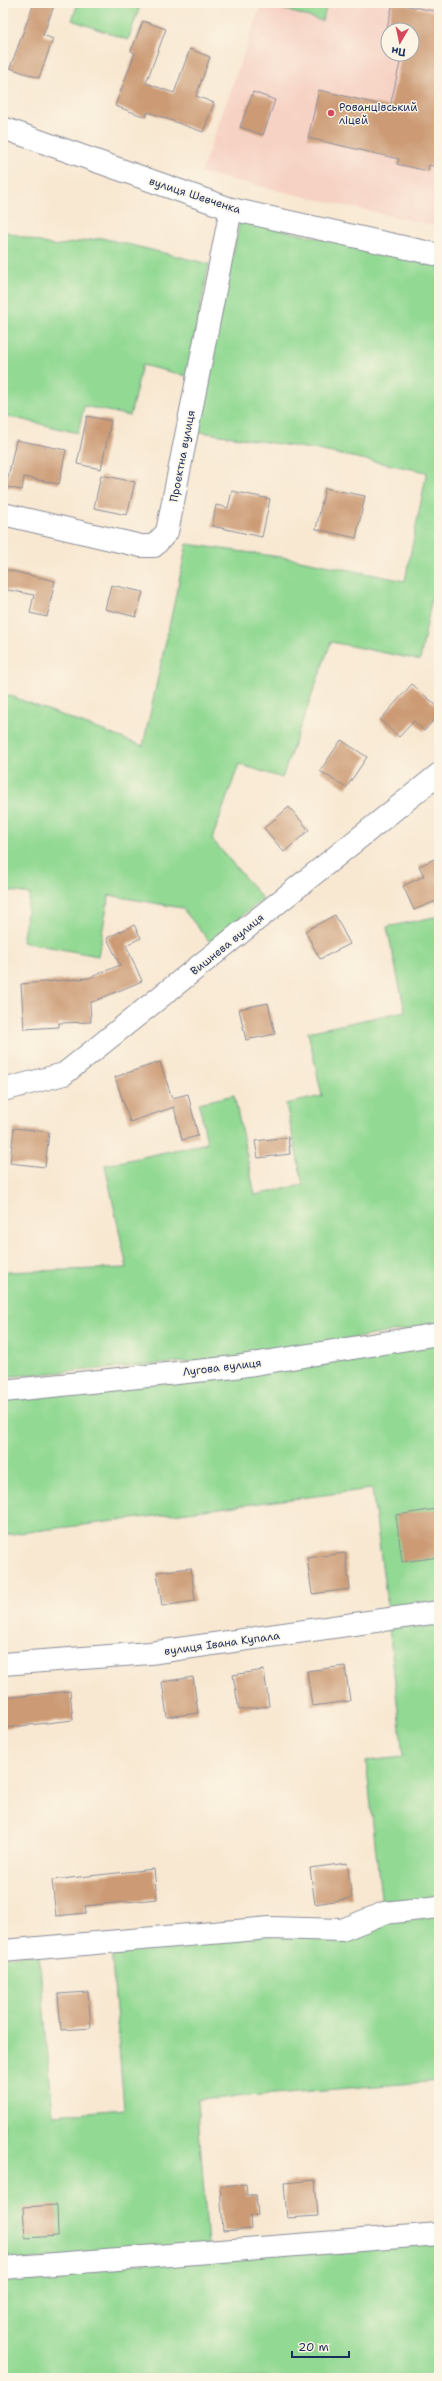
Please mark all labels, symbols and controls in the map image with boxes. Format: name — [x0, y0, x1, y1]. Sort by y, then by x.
north arrow — [380, 22, 420, 62]
text: Пн — [390, 43, 407, 60]
place label: Рованцівський ліцей — [339, 100, 417, 128]
marker: Рованцівський ліцей — [326, 108, 336, 118]
street label: вулиця Шевченка — [147, 174, 243, 217]
street label: Проектна вулиця — [166, 409, 199, 503]
street label: Вишнева вулиця — [187, 910, 267, 979]
street label: Лугова вулиця — [182, 1355, 262, 1380]
street label: вулиця Івана Купала — [163, 1628, 281, 1659]
scale bar — [292, 2333, 349, 2359]
text: 20 m — [298, 2339, 329, 2355]

